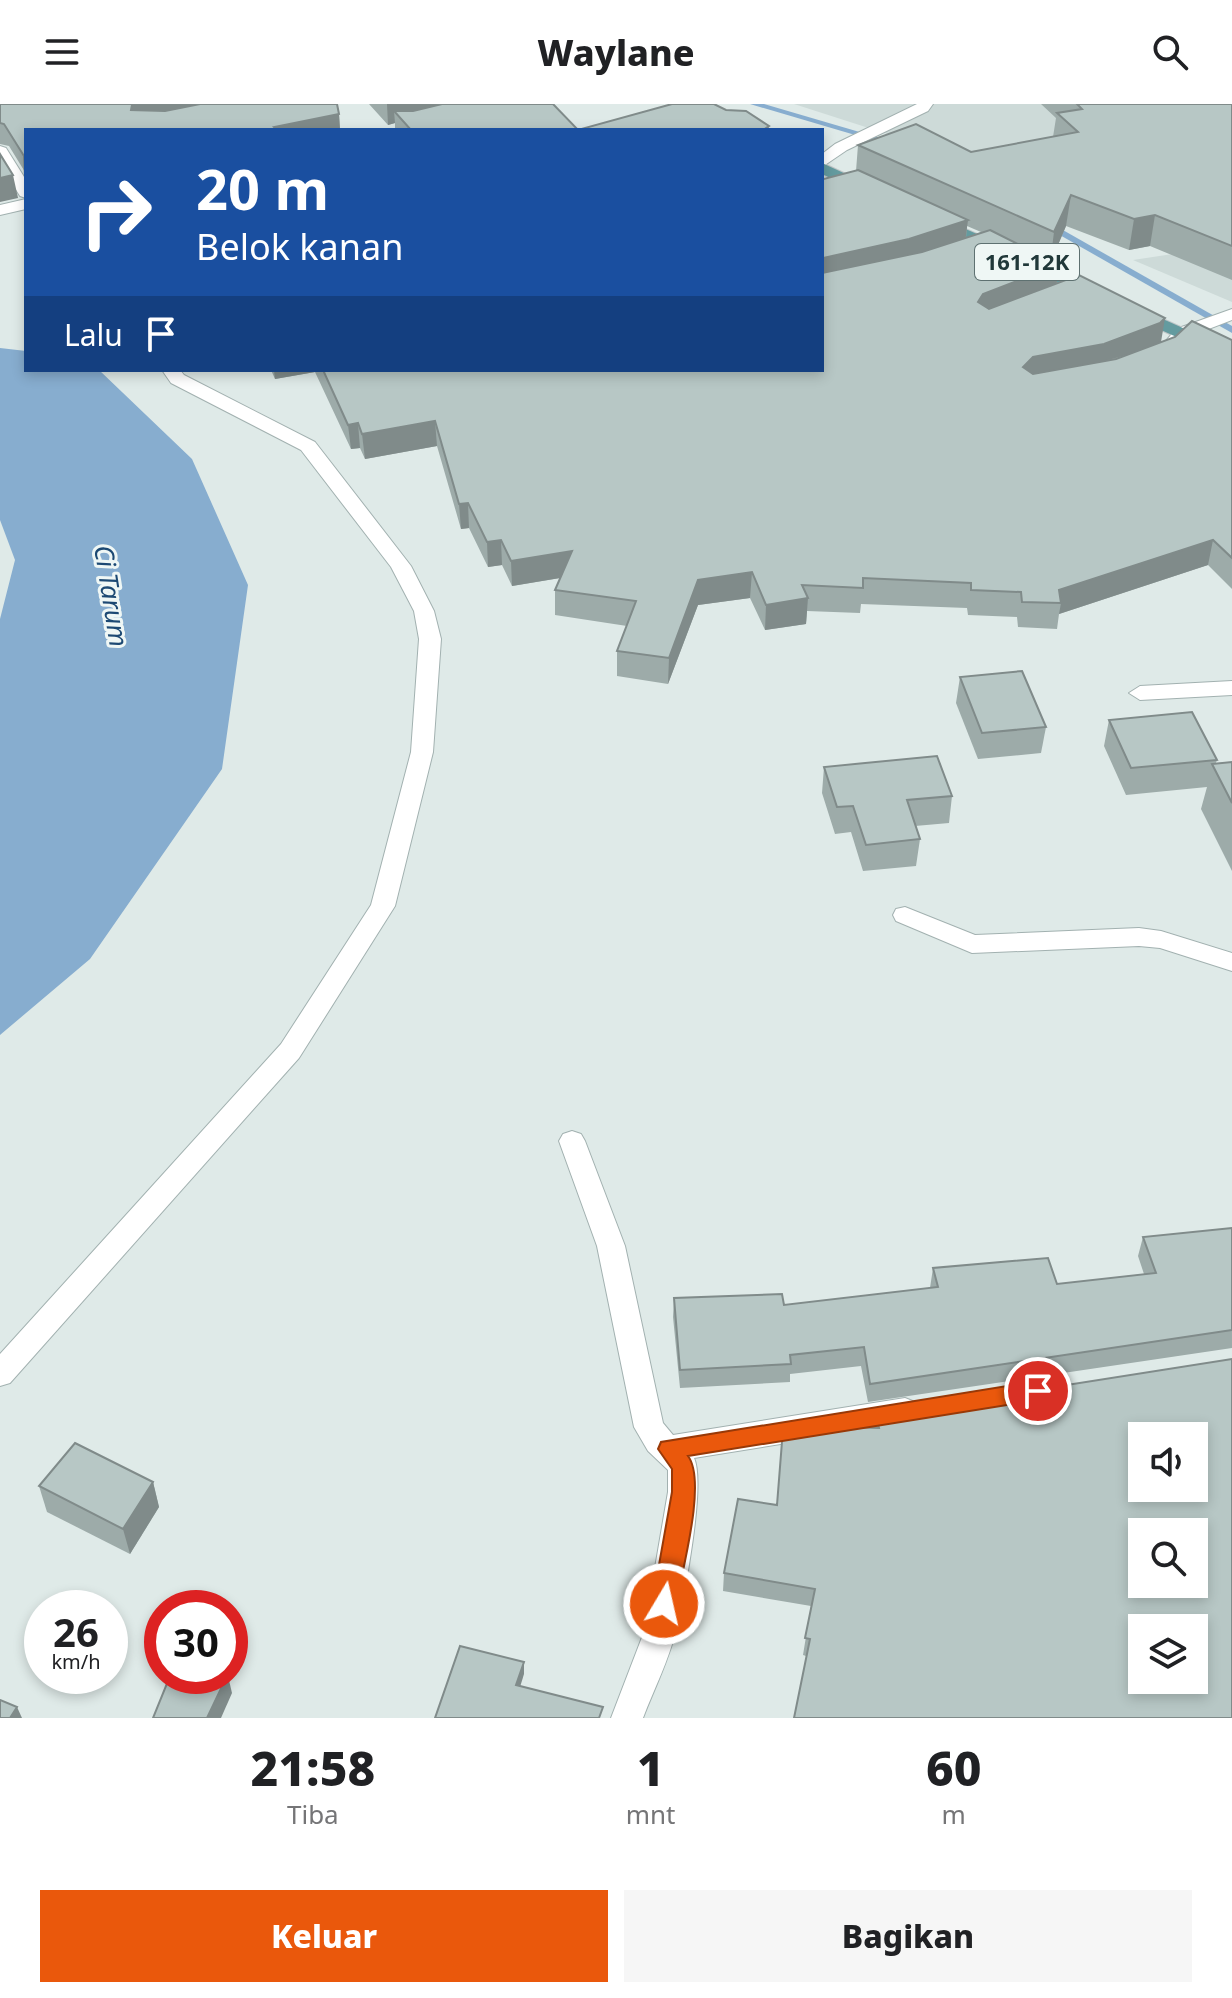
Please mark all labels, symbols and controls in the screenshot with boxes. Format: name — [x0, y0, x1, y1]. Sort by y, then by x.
text: Waylane — [537, 28, 695, 77]
icon: menu — [40, 30, 84, 74]
icon: search — [1148, 30, 1192, 74]
text: 20 m — [196, 150, 329, 226]
icon: right — [64, 160, 168, 264]
text: Belok kanan — [196, 222, 403, 271]
road number: 161-12K — [975, 244, 1079, 280]
icon: arrive — [139, 312, 183, 356]
text: Lalu — [64, 314, 123, 355]
water label: Ci Tarum — [86, 542, 138, 649]
pin — [1004, 1357, 1072, 1425]
icon: arrive — [1016, 1369, 1060, 1413]
map controls — [1128, 1422, 1208, 1694]
button: sound — [1128, 1422, 1208, 1502]
button: search — [1128, 1518, 1208, 1598]
position arrow — [622, 1562, 706, 1646]
speed limit sign: 30 — [144, 1590, 248, 1694]
text: 26 — [53, 1604, 99, 1659]
button: layers — [1128, 1614, 1208, 1694]
text: km/h — [51, 1648, 101, 1675]
text: 21:58 — [251, 1735, 375, 1800]
text: 1 — [637, 1735, 664, 1800]
text: 60 — [926, 1735, 981, 1800]
text: Tiba — [287, 1796, 339, 1832]
text: mnt — [626, 1796, 675, 1832]
text: m — [942, 1796, 966, 1832]
button: Keluar — [40, 1890, 608, 1982]
button: Bagikan — [624, 1890, 1192, 1982]

